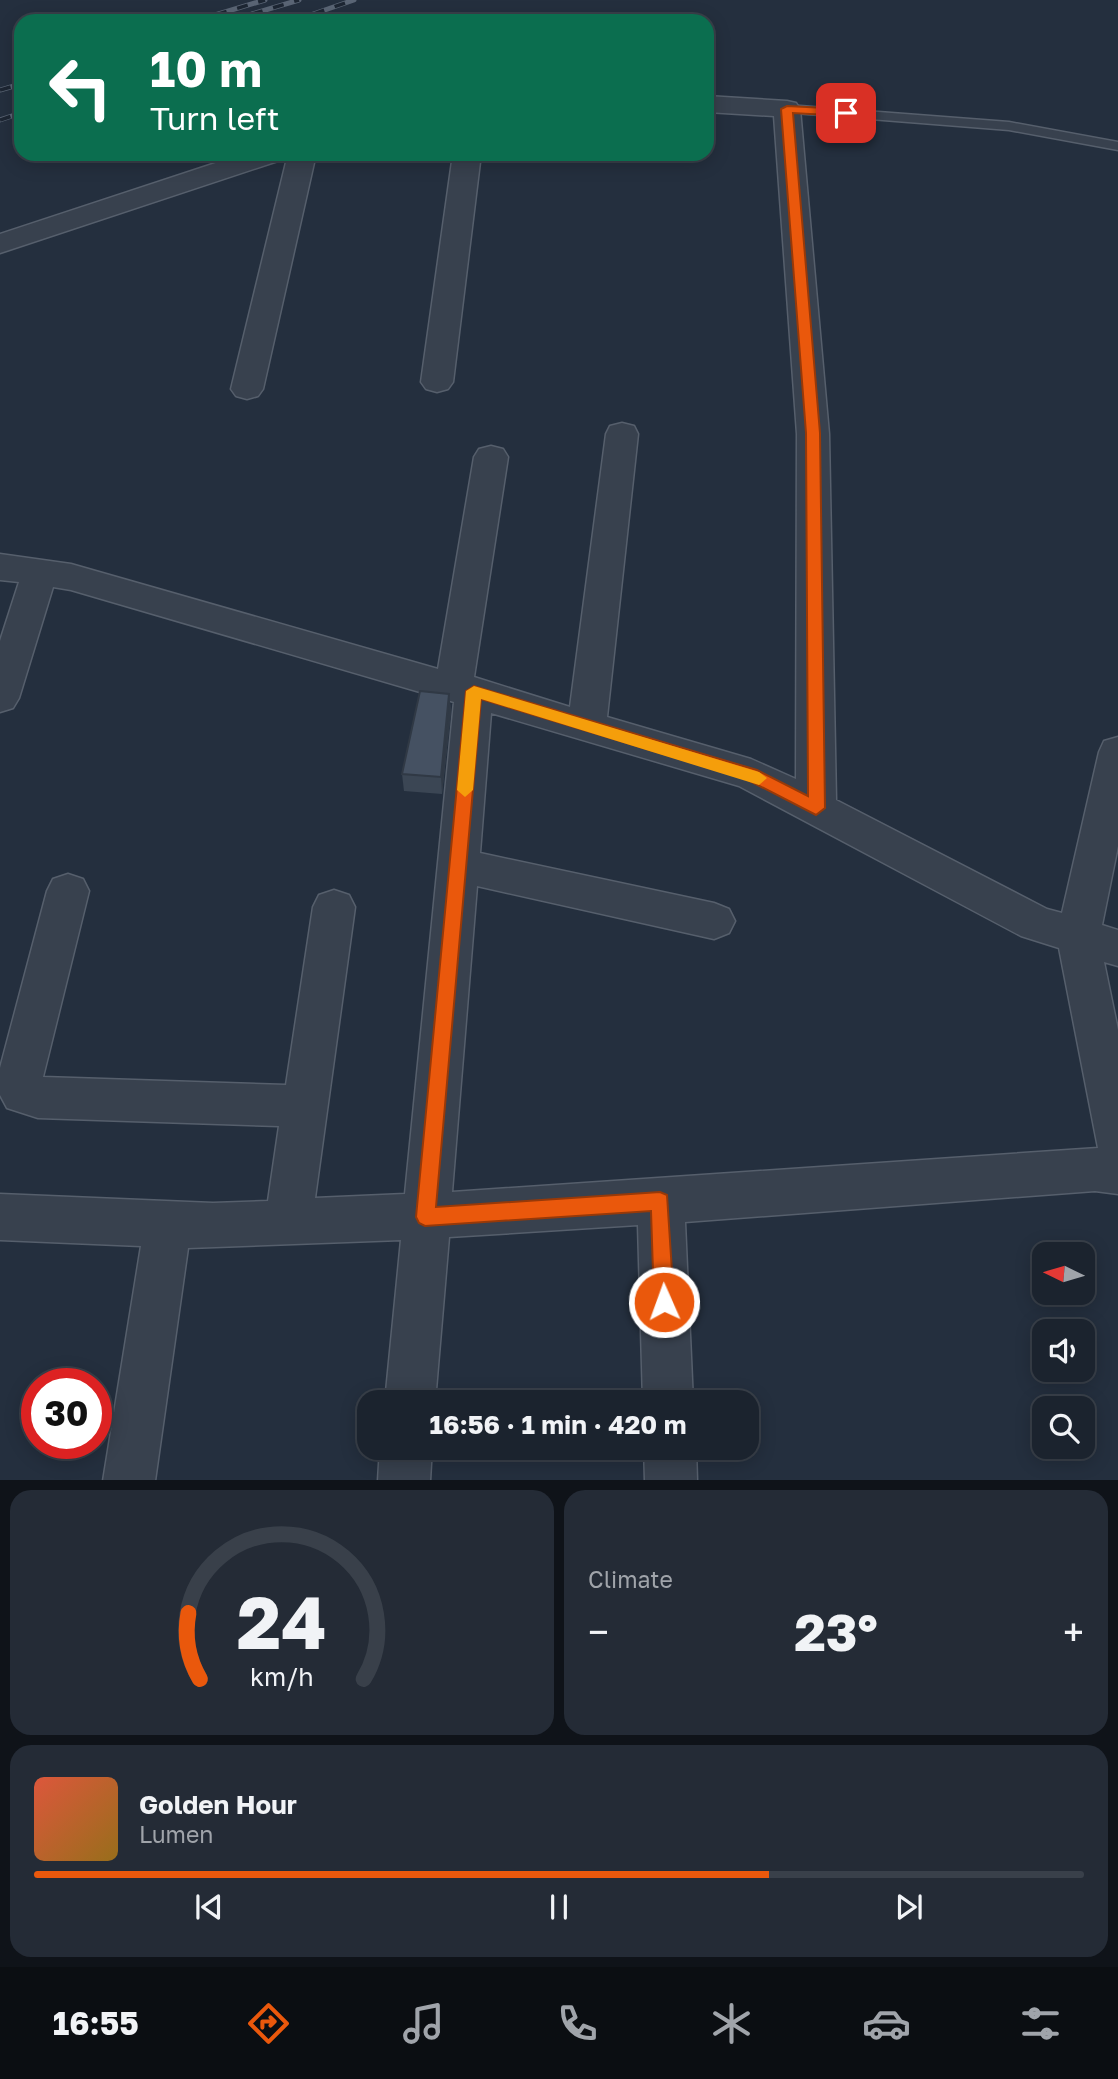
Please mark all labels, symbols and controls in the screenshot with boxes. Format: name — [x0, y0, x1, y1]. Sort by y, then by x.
text: 10 m — [150, 39, 262, 98]
icon: left — [35, 42, 126, 133]
pin — [816, 83, 876, 143]
icon: arrive — [827, 94, 865, 132]
text: Turn left — [150, 99, 279, 137]
north arrow — [1032, 1242, 1096, 1306]
map controls — [1032, 1242, 1095, 1459]
position arrow — [627, 1265, 701, 1339]
button: sound — [1032, 1319, 1095, 1382]
speed limit sign: 30 — [21, 1368, 112, 1459]
button: search — [1032, 1396, 1095, 1459]
text: 16:56 · 1 min · 420 m — [430, 1409, 686, 1440]
text: Climate — [588, 1565, 673, 1593]
text: 24 — [237, 1578, 327, 1665]
text: 23° — [794, 1600, 878, 1662]
text: − — [588, 1609, 609, 1654]
text: + — [1063, 1609, 1084, 1654]
text: km/h — [250, 1660, 314, 1691]
text: Golden Hour — [139, 1789, 297, 1820]
text: Lumen — [139, 1820, 213, 1848]
icon: previous — [190, 1888, 228, 1926]
icon: pause — [540, 1888, 578, 1926]
icon: next — [890, 1888, 928, 1926]
icon: directions — [244, 1999, 293, 2048]
icon: music — [399, 1999, 448, 2048]
icon: phone — [553, 1999, 602, 2048]
icon: climate — [707, 1999, 756, 2048]
icon: car — [862, 1999, 911, 2048]
icon: filters — [1016, 1999, 1065, 2048]
text: 16:55 — [53, 2004, 139, 2042]

